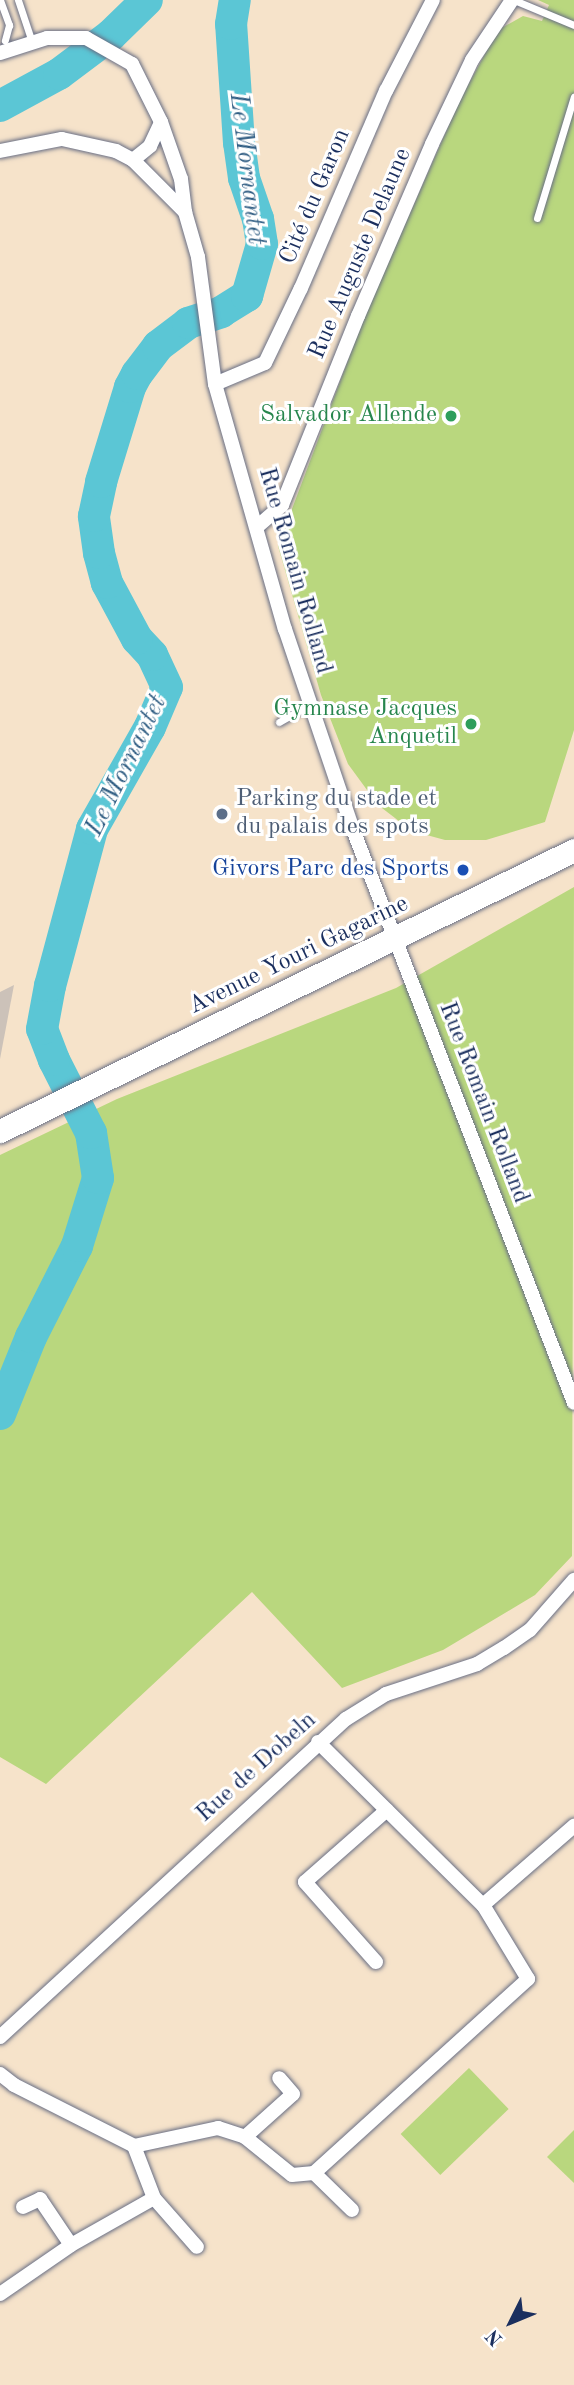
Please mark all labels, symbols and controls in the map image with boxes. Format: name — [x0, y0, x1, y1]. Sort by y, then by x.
water label: Le Mornantet — [221, 91, 271, 247]
street label: Cité du Garon — [274, 125, 358, 269]
street label: Rue Auguste Delaune — [304, 144, 418, 364]
place label: Salvador Allende — [260, 402, 437, 430]
marker: Salvador Allende — [443, 408, 459, 424]
street label: Rue Romain Rolland — [251, 465, 337, 677]
water label: Le Mornantet — [79, 690, 175, 842]
place label: Gymnase Jacques Anquetil — [273, 696, 457, 752]
marker: Gymnase Jacques Anquetil — [463, 716, 479, 732]
place label: Parking du stade et du palais des spots — [236, 786, 437, 842]
marker: Parking du stade et du palais des spots — [214, 806, 230, 822]
place label: Givors Parc des Sports — [212, 856, 449, 884]
marker: Givors Parc des Sports — [455, 862, 471, 878]
street label: Avenue Youri Gagarine — [185, 890, 413, 1022]
street label: Rue Romain Rolland — [431, 998, 535, 1208]
street label: Rue de Dobeln — [191, 1707, 323, 1829]
north arrow — [476, 2287, 546, 2357]
text: N — [483, 2325, 507, 2348]

